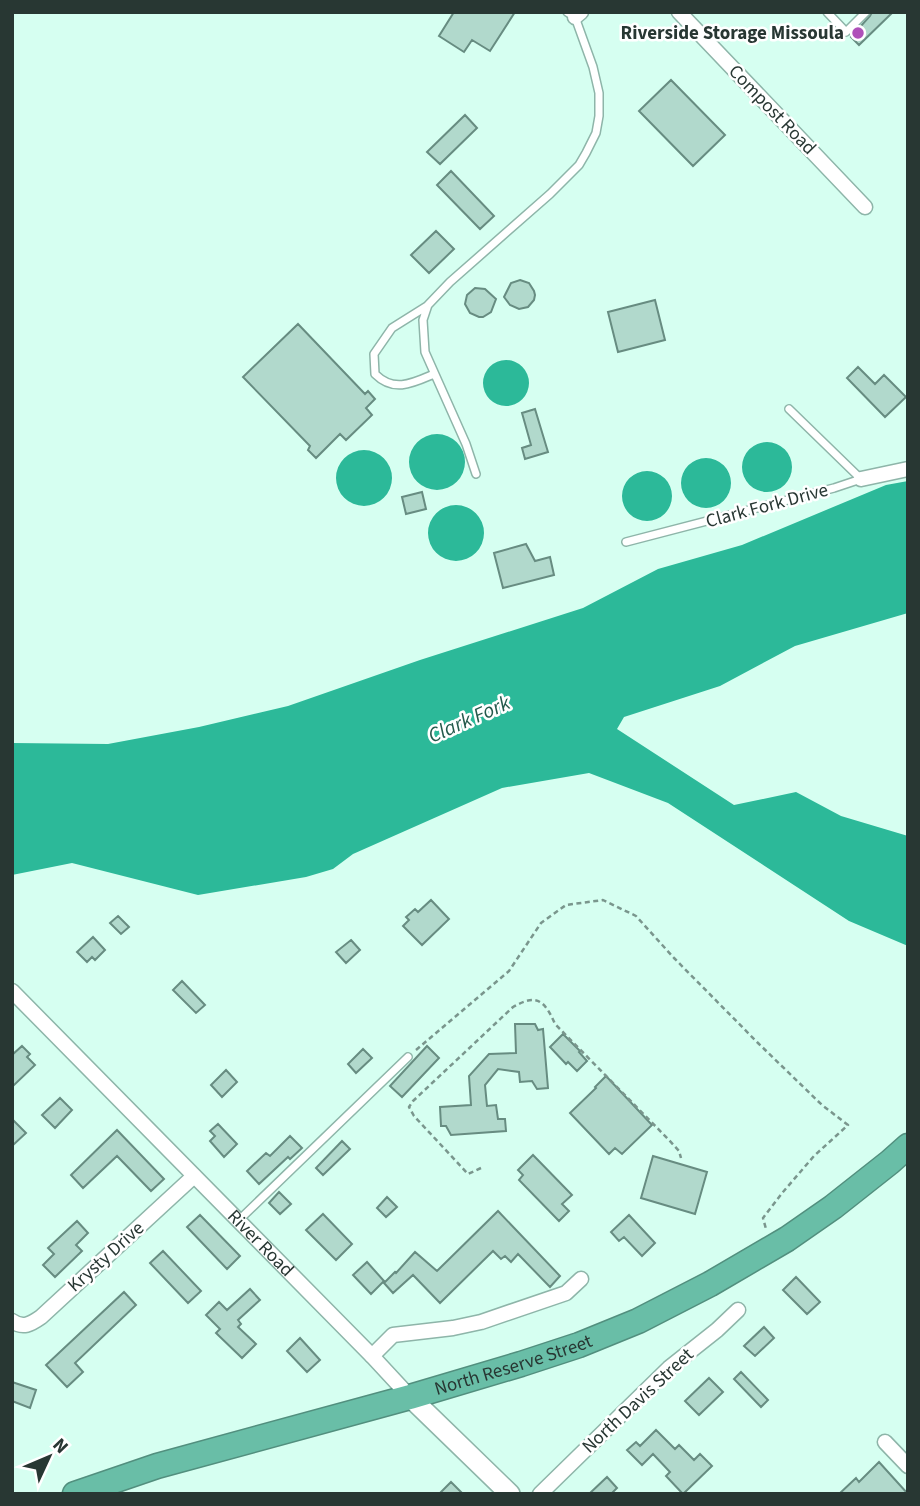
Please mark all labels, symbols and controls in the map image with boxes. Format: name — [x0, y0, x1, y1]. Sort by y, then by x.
place label: Riverside Storage Missoula — [621, 20, 844, 47]
marker: Riverside Storage Missoula — [850, 25, 866, 41]
street label: Compost Road — [722, 59, 822, 161]
street label: Clark Fork Drive — [703, 477, 831, 535]
water label: Clark Fork — [423, 687, 516, 750]
street label: River Road — [221, 1203, 300, 1283]
street label: Krysty Drive — [62, 1215, 150, 1299]
street label: North Reserve Street — [431, 1327, 597, 1403]
street label: North Davis Street — [576, 1342, 700, 1460]
north arrow — [14, 1422, 84, 1492]
text: N — [46, 1432, 74, 1460]

